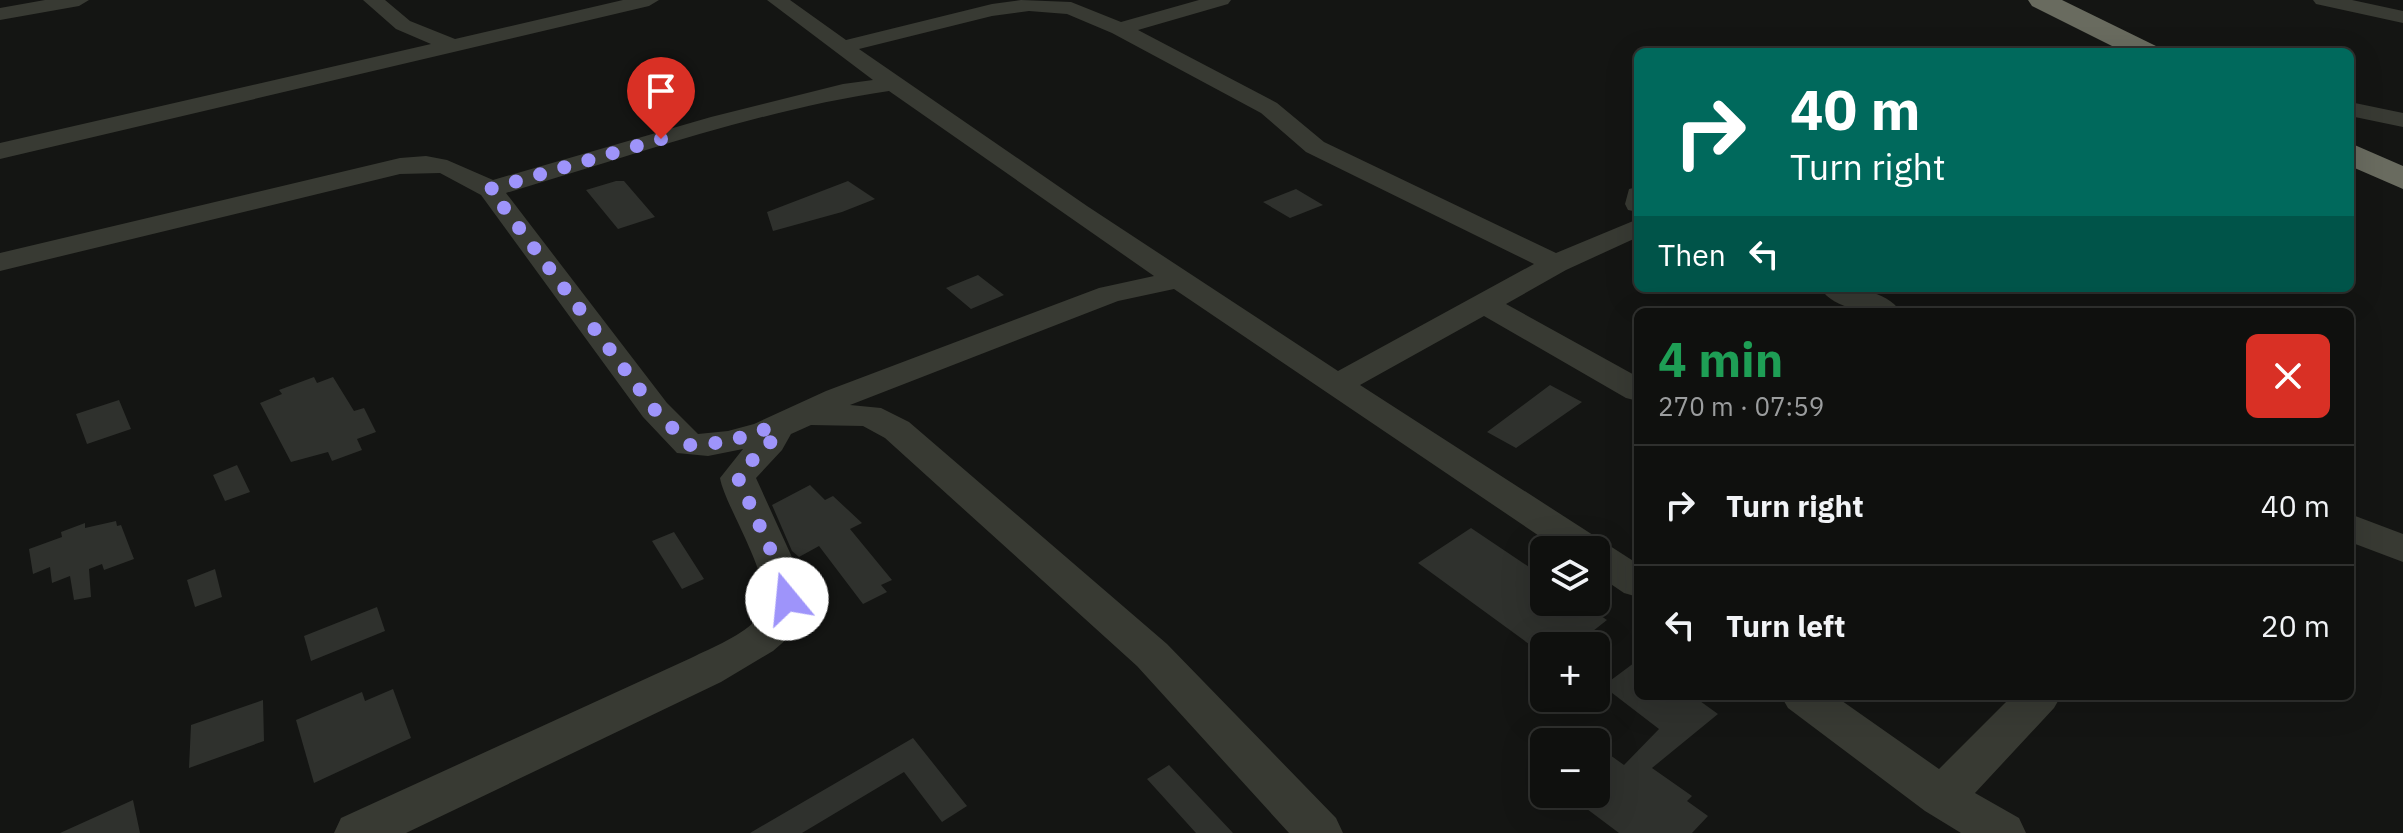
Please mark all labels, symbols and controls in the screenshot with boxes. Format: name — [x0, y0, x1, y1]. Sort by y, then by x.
pin — [627, 57, 695, 139]
icon: arrive — [639, 69, 683, 113]
text: 40 m — [1790, 73, 1920, 145]
icon: right — [1658, 80, 1762, 184]
text: Turn right — [1790, 143, 1946, 190]
icon: left — [1742, 232, 1786, 276]
text: Then — [1658, 235, 1726, 274]
text: 4 min — [1658, 328, 1783, 390]
button: close — [2246, 334, 2330, 418]
text: 270 m · 07:59 — [1658, 389, 1824, 423]
icon: right — [1658, 483, 1702, 527]
text: Turn right — [1726, 486, 1864, 525]
text: 40 m — [2261, 486, 2330, 525]
map controls — [1530, 536, 1610, 808]
button: layers — [1530, 536, 1610, 616]
position arrow — [745, 557, 829, 641]
icon: left — [1658, 603, 1702, 647]
text: Turn left — [1726, 606, 1845, 645]
text: 20 m — [2261, 606, 2330, 645]
button: + — [1530, 632, 1610, 712]
button: − — [1530, 728, 1610, 808]

